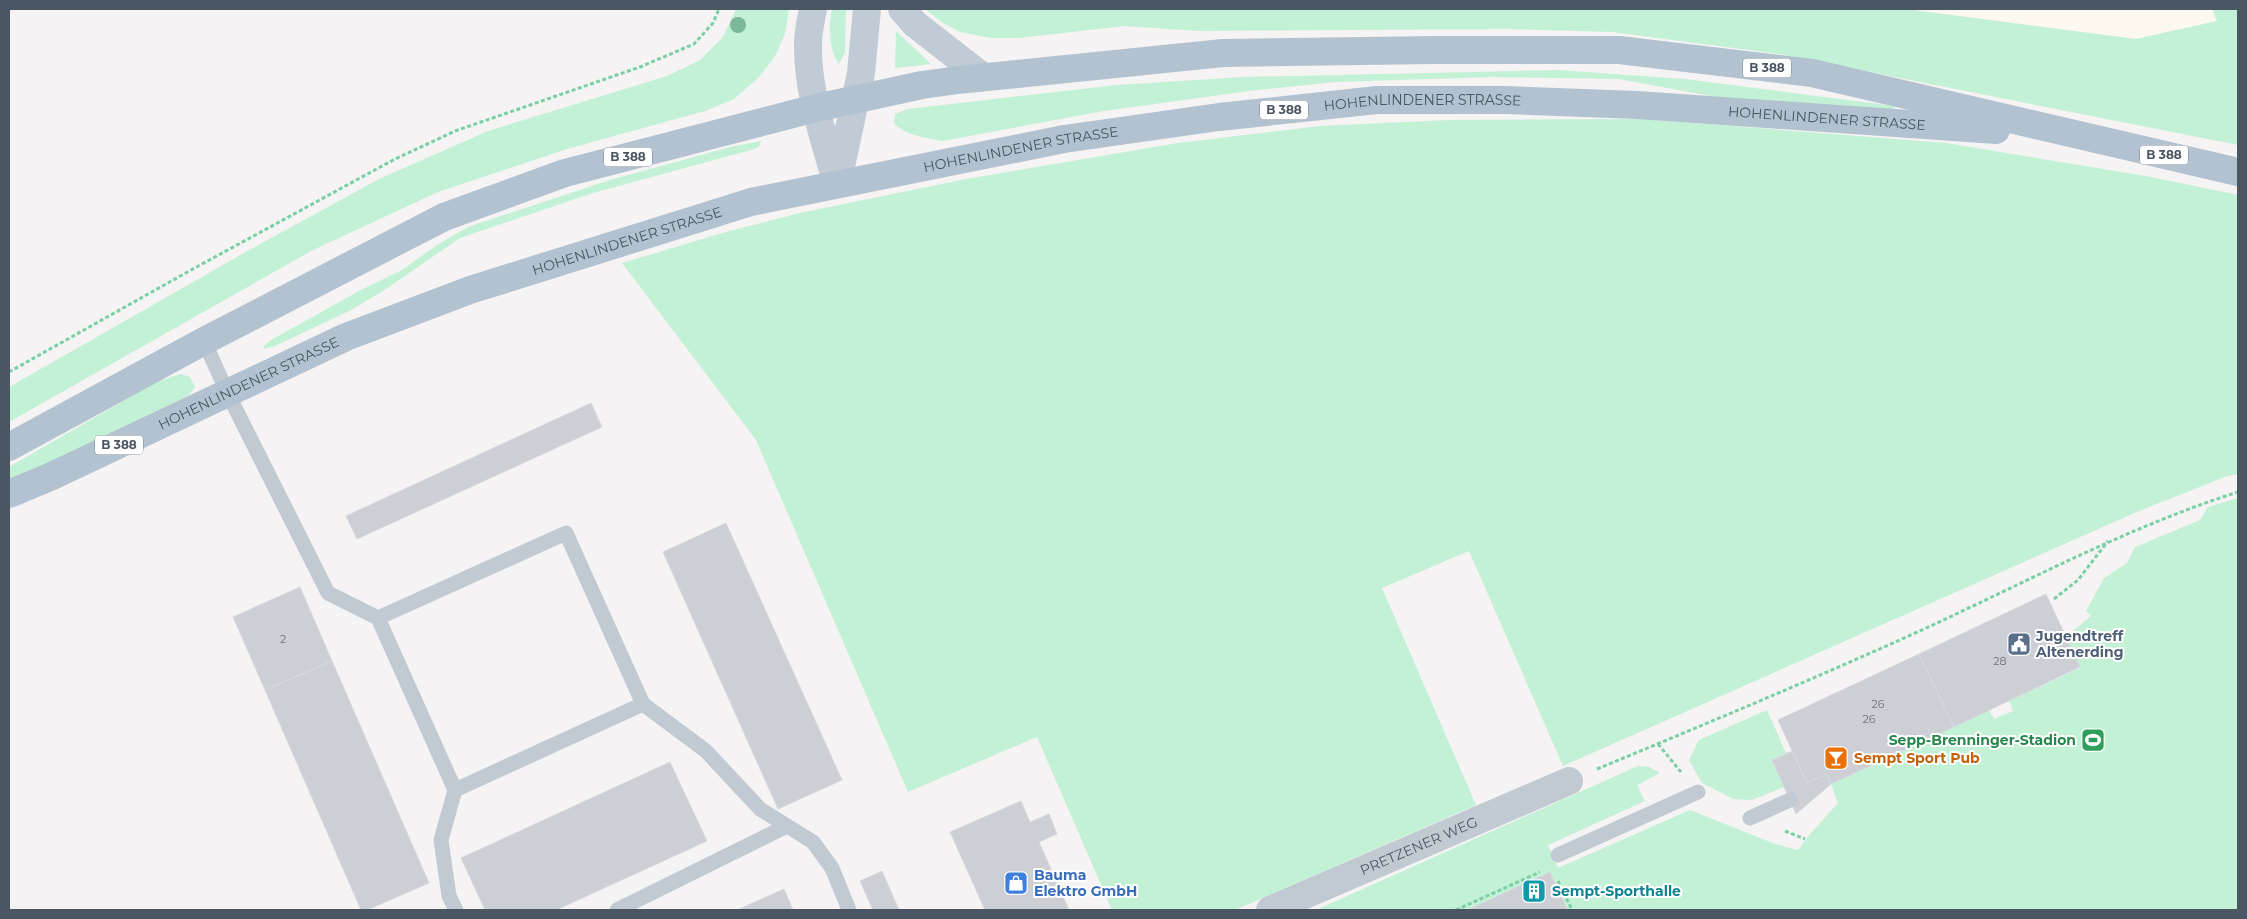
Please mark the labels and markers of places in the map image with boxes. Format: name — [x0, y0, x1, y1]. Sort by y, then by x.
place label: Jugendtreff Altenerding — [2035, 627, 2124, 661]
public building icon: Jugendtreff Altenerding — [2006, 631, 2032, 657]
sports icon: Sepp-Brenninger-Stadion — [2080, 727, 2106, 753]
place label: Sepp-Brenninger-Stadion — [1889, 731, 2076, 749]
bar icon: Sempt Sport Pub — [1823, 745, 1849, 771]
place label: Sempt Sport Pub — [1854, 749, 1980, 767]
place label: Bauma Elektro GmbH — [1034, 866, 1137, 900]
shop icon: Bauma Elektro GmbH — [1003, 870, 1029, 896]
building icon: Sempt-Sporthalle — [1521, 878, 1547, 904]
place label: Sempt-Sporthalle — [1552, 882, 1681, 900]

